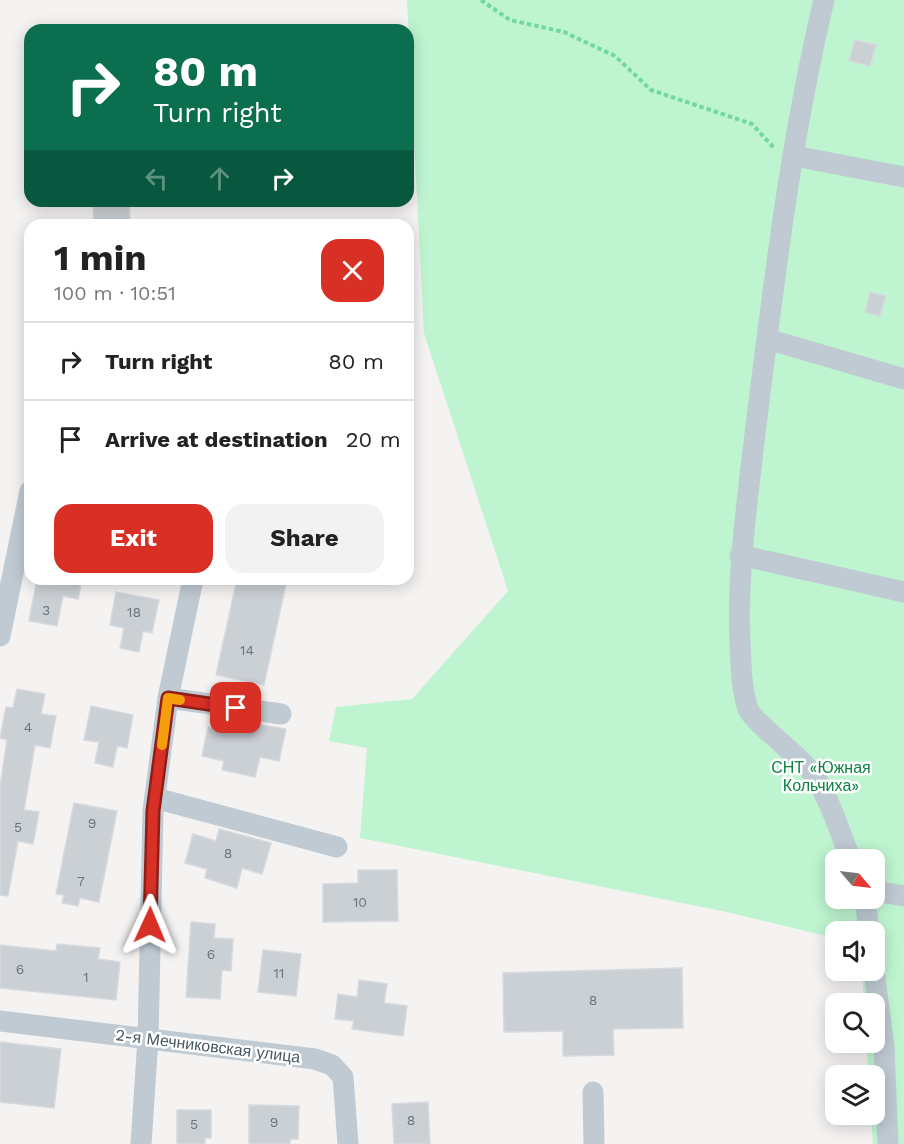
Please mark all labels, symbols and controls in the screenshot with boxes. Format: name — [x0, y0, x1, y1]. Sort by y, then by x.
text: 80 m — [153, 47, 258, 96]
icon: right — [54, 48, 132, 126]
text: Turn right — [153, 97, 282, 129]
icon: left — [140, 162, 173, 195]
icon: ahead — [203, 162, 236, 195]
icon: right — [266, 162, 299, 195]
text: 1 min — [54, 237, 146, 279]
button: close — [321, 239, 384, 302]
text: 100 m · 10:51 — [54, 281, 176, 305]
icon: right — [54, 345, 87, 378]
text: Turn right — [105, 349, 212, 374]
text: 80 m — [328, 349, 384, 374]
icon: arrive — [54, 423, 87, 456]
text: Arrive at destination — [105, 427, 328, 452]
text: 20 m — [346, 427, 401, 452]
button: Exit — [54, 504, 213, 573]
button: Share — [225, 504, 384, 573]
house number: 3 — [42, 602, 50, 618]
house number: 18 — [127, 604, 141, 620]
house number: 14 — [240, 642, 254, 658]
pin — [210, 682, 261, 733]
icon: arrive — [219, 691, 252, 724]
house number: 4 — [24, 719, 32, 735]
park label: СНТ «Южная Кольчиха» — [771, 758, 871, 795]
house number: 9 — [88, 815, 96, 831]
house number: 5 — [14, 819, 22, 835]
house number: 8 — [224, 845, 232, 861]
north arrow — [825, 849, 885, 909]
map controls — [825, 849, 885, 1125]
house number: 7 — [77, 873, 85, 889]
position arrow — [118, 893, 182, 957]
house number: 10 — [353, 894, 367, 910]
button: sound — [825, 921, 885, 981]
house number: 6 — [207, 946, 215, 962]
house number: 6 — [16, 961, 24, 977]
house number: 11 — [274, 965, 284, 981]
house number: 1 — [83, 969, 89, 985]
house number: 8 — [589, 992, 597, 1008]
button: search — [825, 993, 885, 1053]
street label: 2-я Мечниковская улица — [115, 1025, 302, 1067]
button: layers — [825, 1065, 885, 1125]
house number: 8 — [407, 1112, 415, 1128]
house number: 9 — [270, 1114, 278, 1130]
house number: 5 — [190, 1116, 198, 1132]

